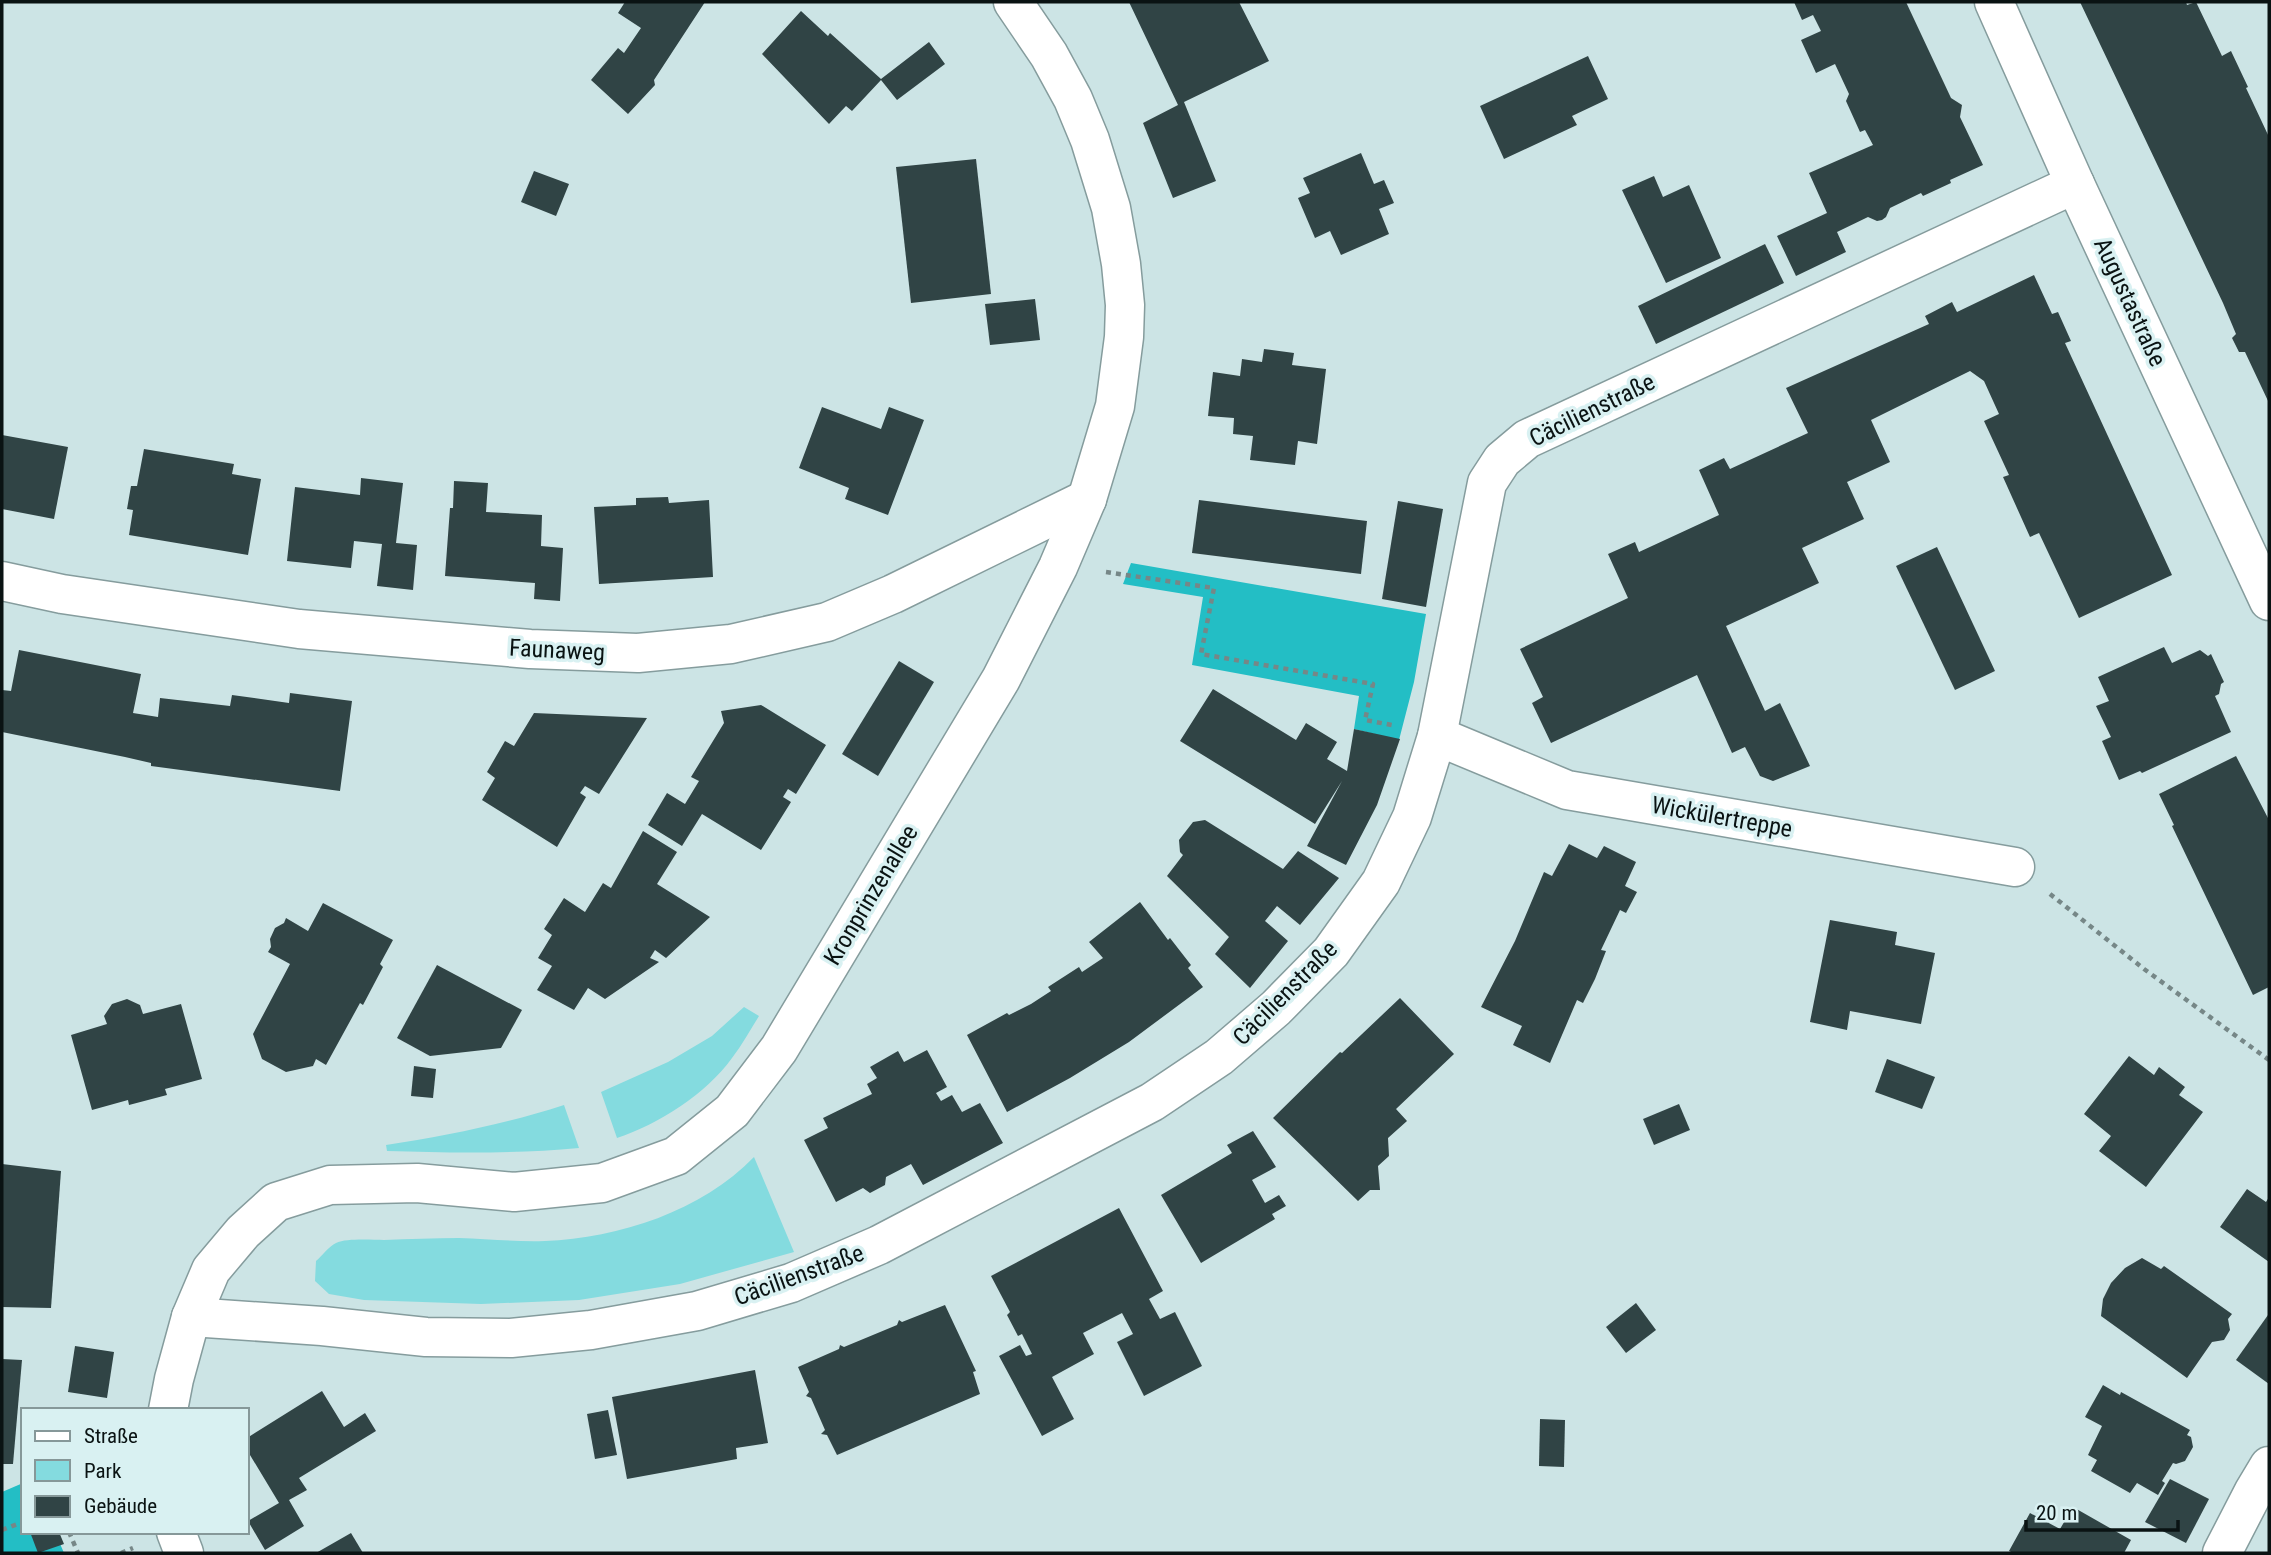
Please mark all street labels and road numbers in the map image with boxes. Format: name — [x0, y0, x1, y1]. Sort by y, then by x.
street label: Augustastraße — [2088, 233, 2172, 371]
street label: Cäcilienstraße — [1525, 368, 1659, 452]
street label: Faunaweg — [508, 634, 606, 666]
street label: Wickülertreppe — [1649, 791, 1795, 843]
street label: Kronprinzenallee — [818, 820, 924, 970]
street label: Cäcilienstraße — [1227, 935, 1343, 1051]
street label: Cäcilienstraße — [730, 1239, 868, 1311]

